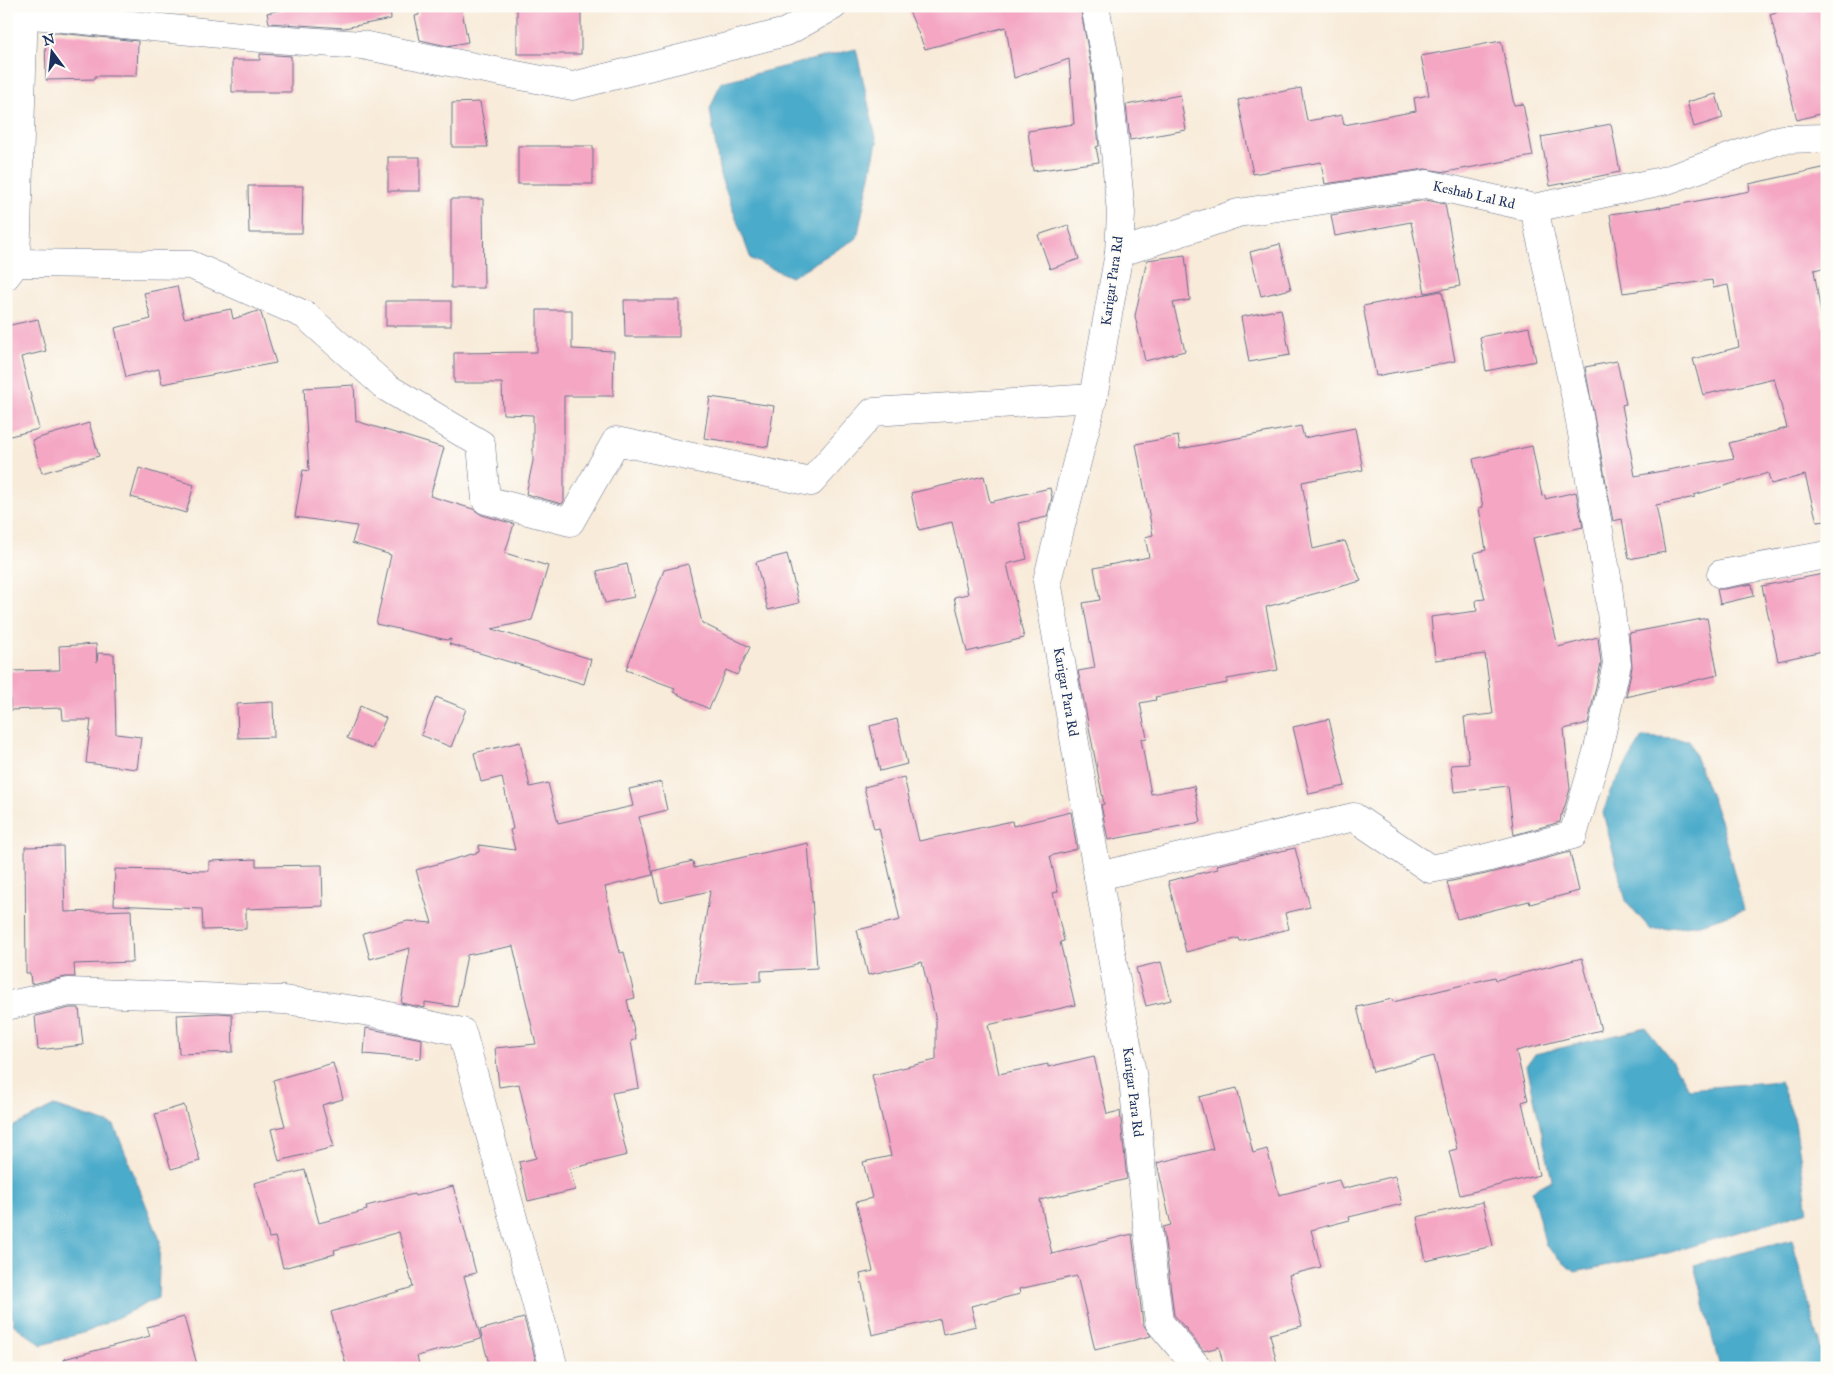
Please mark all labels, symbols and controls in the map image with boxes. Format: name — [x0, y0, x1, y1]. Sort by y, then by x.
north arrow — [28, 28, 78, 78]
text: N — [41, 30, 57, 50]
street label: Keshab Lal Rd — [1431, 177, 1517, 213]
street label: Karigar Para Rd — [1097, 235, 1127, 327]
street label: Karigar Para Rd — [1050, 646, 1082, 738]
street label: Karigar Para Rd — [1119, 1046, 1147, 1138]

